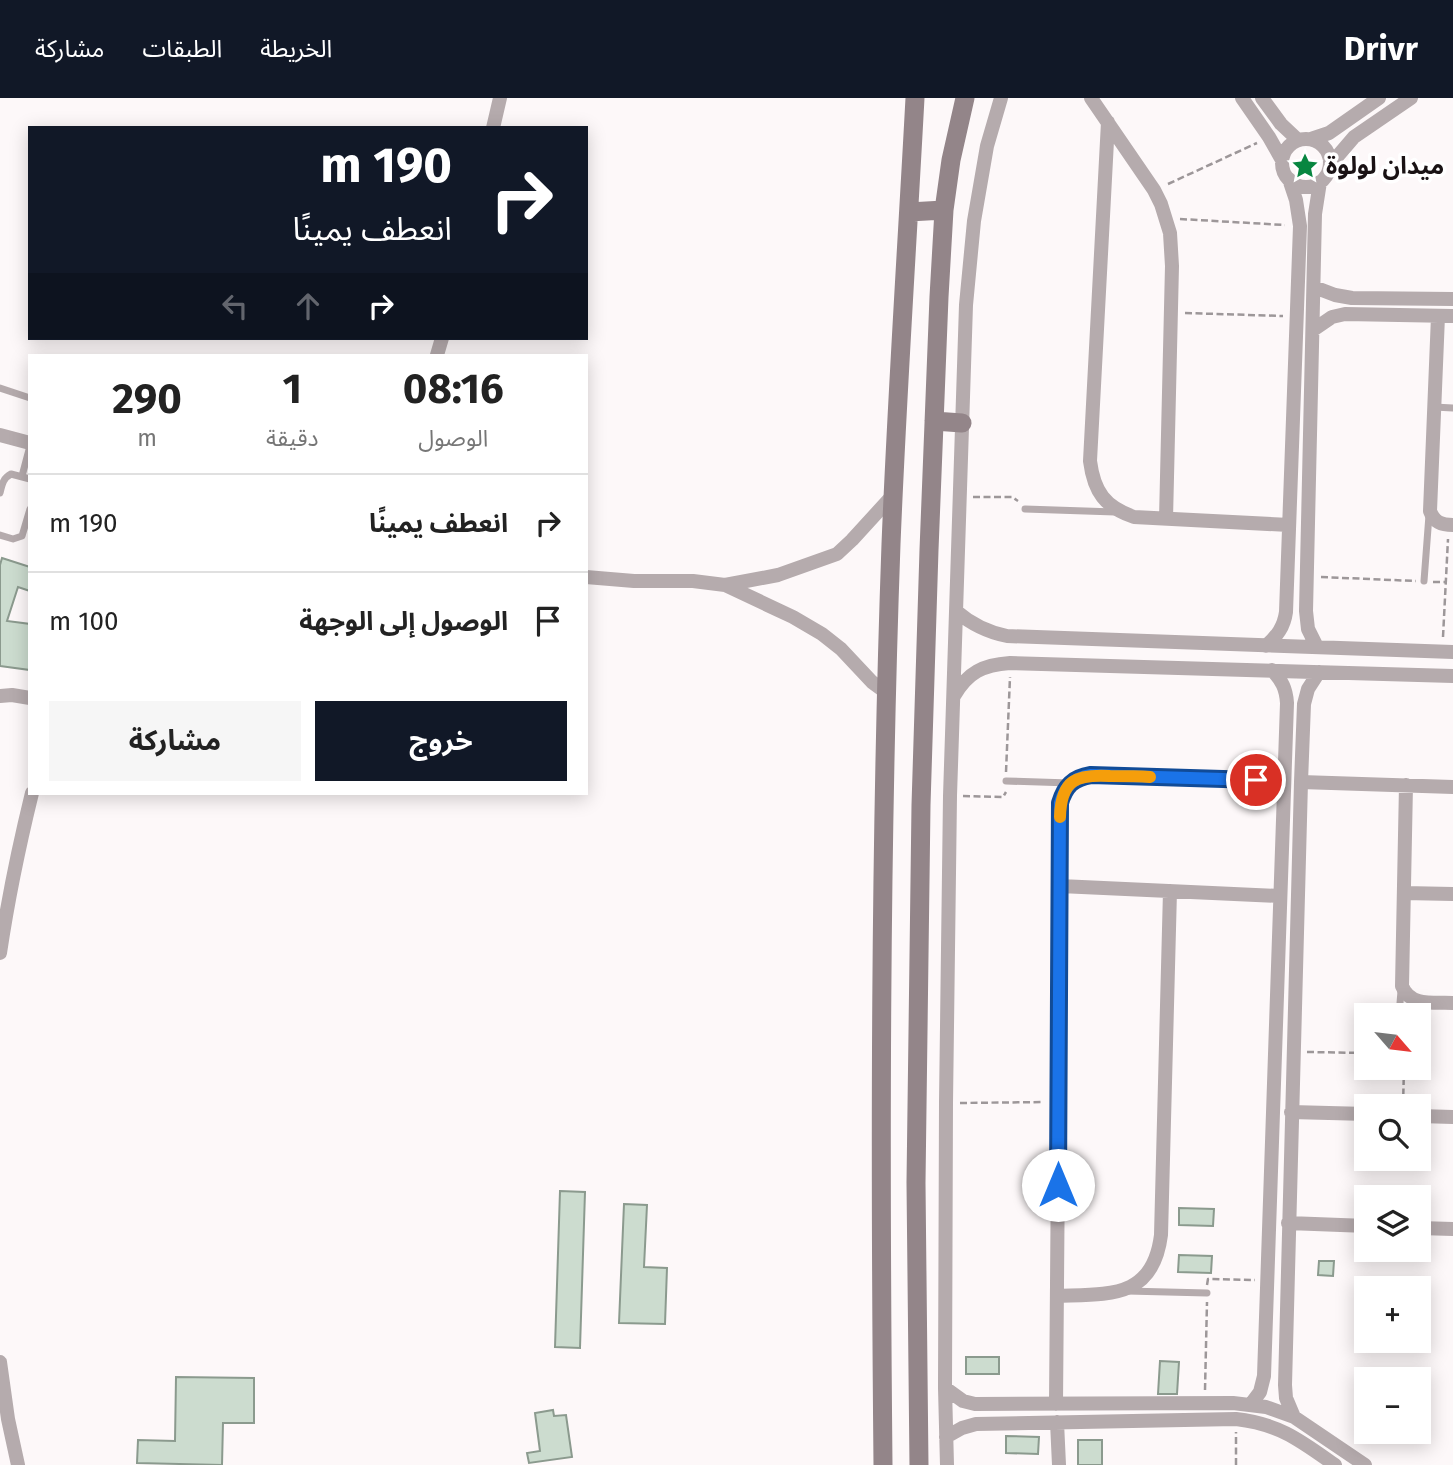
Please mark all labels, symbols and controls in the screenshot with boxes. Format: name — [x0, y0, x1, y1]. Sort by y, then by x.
text: Drivr — [1344, 29, 1418, 69]
text: مشاركة — [35, 35, 104, 63]
text: الطبقات — [142, 35, 222, 63]
text: الخريطة — [260, 35, 332, 63]
text: 190 m — [320, 136, 452, 195]
place icon: ميدان لولوة — [1290, 151, 1320, 181]
place label: ميدان لولوة — [1326, 152, 1444, 180]
icon: right — [476, 154, 567, 245]
text: انعطف يمينًا — [292, 210, 452, 248]
icon: left — [216, 287, 254, 325]
icon: ahead — [289, 287, 327, 325]
icon: right — [362, 287, 400, 325]
text: 1 — [283, 364, 302, 414]
text: 08:16 — [403, 364, 504, 414]
text: 290 — [112, 374, 182, 424]
text: m — [137, 424, 157, 452]
text: دقيقة — [266, 424, 319, 452]
text: الوصول — [418, 424, 488, 452]
icon: right — [529, 504, 567, 542]
text: 190 m — [49, 508, 118, 539]
text: انعطف يمينًا — [369, 508, 508, 539]
icon: arrive — [529, 602, 567, 640]
text: 100 m — [49, 606, 118, 637]
text: الوصول إلى الوجهة — [299, 606, 508, 637]
button: مشاركة — [49, 701, 301, 781]
button: خروج — [315, 701, 567, 781]
pin — [1226, 750, 1286, 810]
icon: arrive — [1237, 761, 1275, 799]
north arrow — [1354, 1003, 1432, 1080]
map controls — [1354, 1003, 1431, 1444]
button: search — [1354, 1094, 1431, 1171]
position arrow — [1021, 1148, 1095, 1222]
button: layers — [1354, 1185, 1431, 1262]
button: + — [1354, 1276, 1431, 1353]
button: − — [1354, 1367, 1431, 1444]

